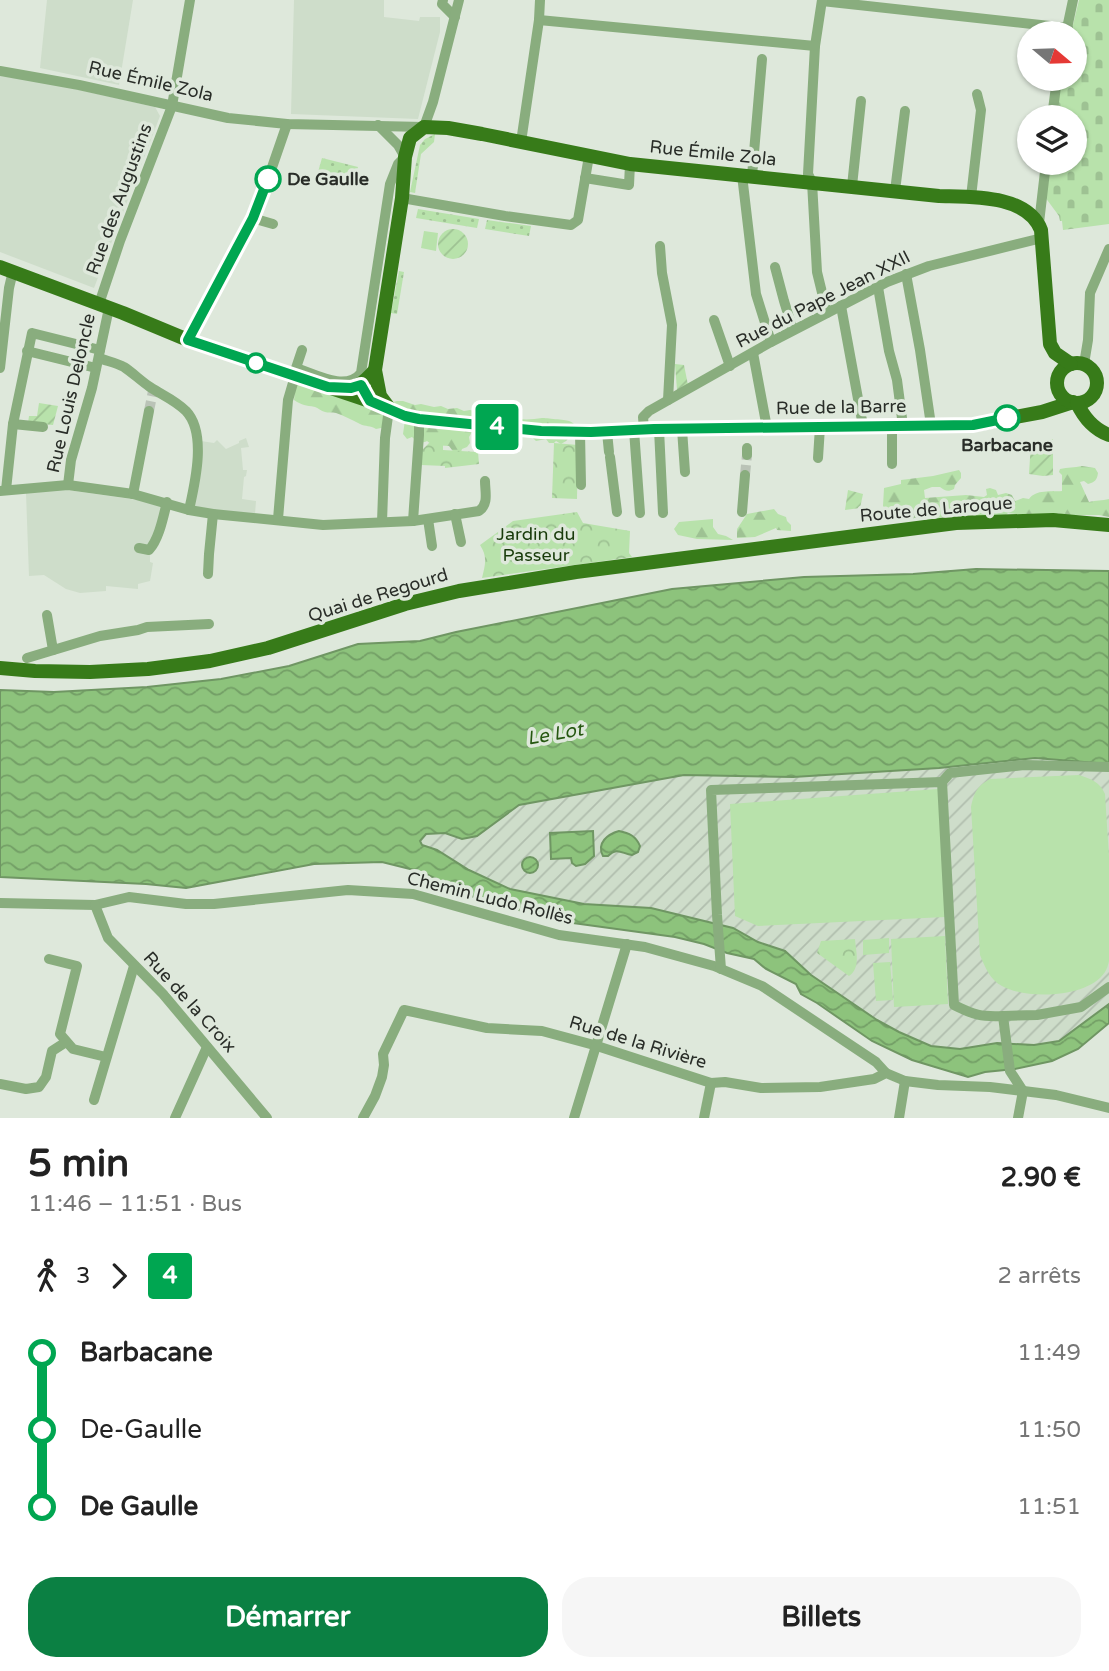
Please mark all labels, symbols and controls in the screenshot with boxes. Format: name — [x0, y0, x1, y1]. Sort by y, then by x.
north arrow — [1017, 21, 1087, 91]
map controls — [1017, 21, 1087, 175]
street label: Rue Émile Zola — [86, 56, 216, 106]
button: layers — [1017, 105, 1087, 175]
street label: Rue des Augustins — [81, 120, 157, 278]
street label: Rue Émile Zola — [649, 135, 777, 171]
marker: De Gaulle — [255, 166, 281, 192]
place label: De Gaulle — [287, 168, 369, 190]
street label: Rue du Pape Jean XXII — [732, 245, 914, 353]
street label: Rue Louis Deloncle — [42, 311, 100, 475]
unlabelled marker — [246, 353, 266, 373]
street label: Rue de la Barre — [776, 395, 906, 419]
line badge: 4 — [474, 404, 520, 450]
marker: Barbacane — [994, 405, 1020, 431]
text: 4 — [489, 412, 505, 441]
place label: Barbacane — [961, 434, 1053, 456]
street label: Route de Laroque — [859, 491, 1013, 527]
park label: Jardin du Passeur — [497, 523, 575, 566]
street label: Quai de Regourd — [305, 563, 451, 627]
water label: Le Lot — [525, 718, 587, 750]
street label: Chemin Ludo Rollès — [405, 867, 575, 929]
street label: Rue de la Croix — [139, 947, 241, 1057]
street label: Rue de la Rivière — [567, 1011, 709, 1073]
text: 5 min — [28, 1141, 129, 1187]
text: 2.90 € — [1001, 1162, 1081, 1193]
text: 11:46 – 11:51 · Bus — [28, 1190, 242, 1218]
icon: walk — [28, 1257, 66, 1295]
icon: forward — [100, 1257, 138, 1295]
text: 4 — [162, 1261, 178, 1290]
text: 3 — [76, 1262, 90, 1290]
text: 2 arrêts — [998, 1262, 1081, 1290]
text: Barbacane — [80, 1337, 213, 1368]
text: 11:49 — [1017, 1339, 1081, 1367]
text: De-Gaulle — [80, 1414, 202, 1445]
text: 11:50 — [1017, 1416, 1081, 1444]
text: De Gaulle — [80, 1491, 198, 1522]
text: 11:51 — [1017, 1493, 1081, 1521]
button: Démarrer — [28, 1577, 548, 1657]
button: Billets — [562, 1577, 1081, 1657]

